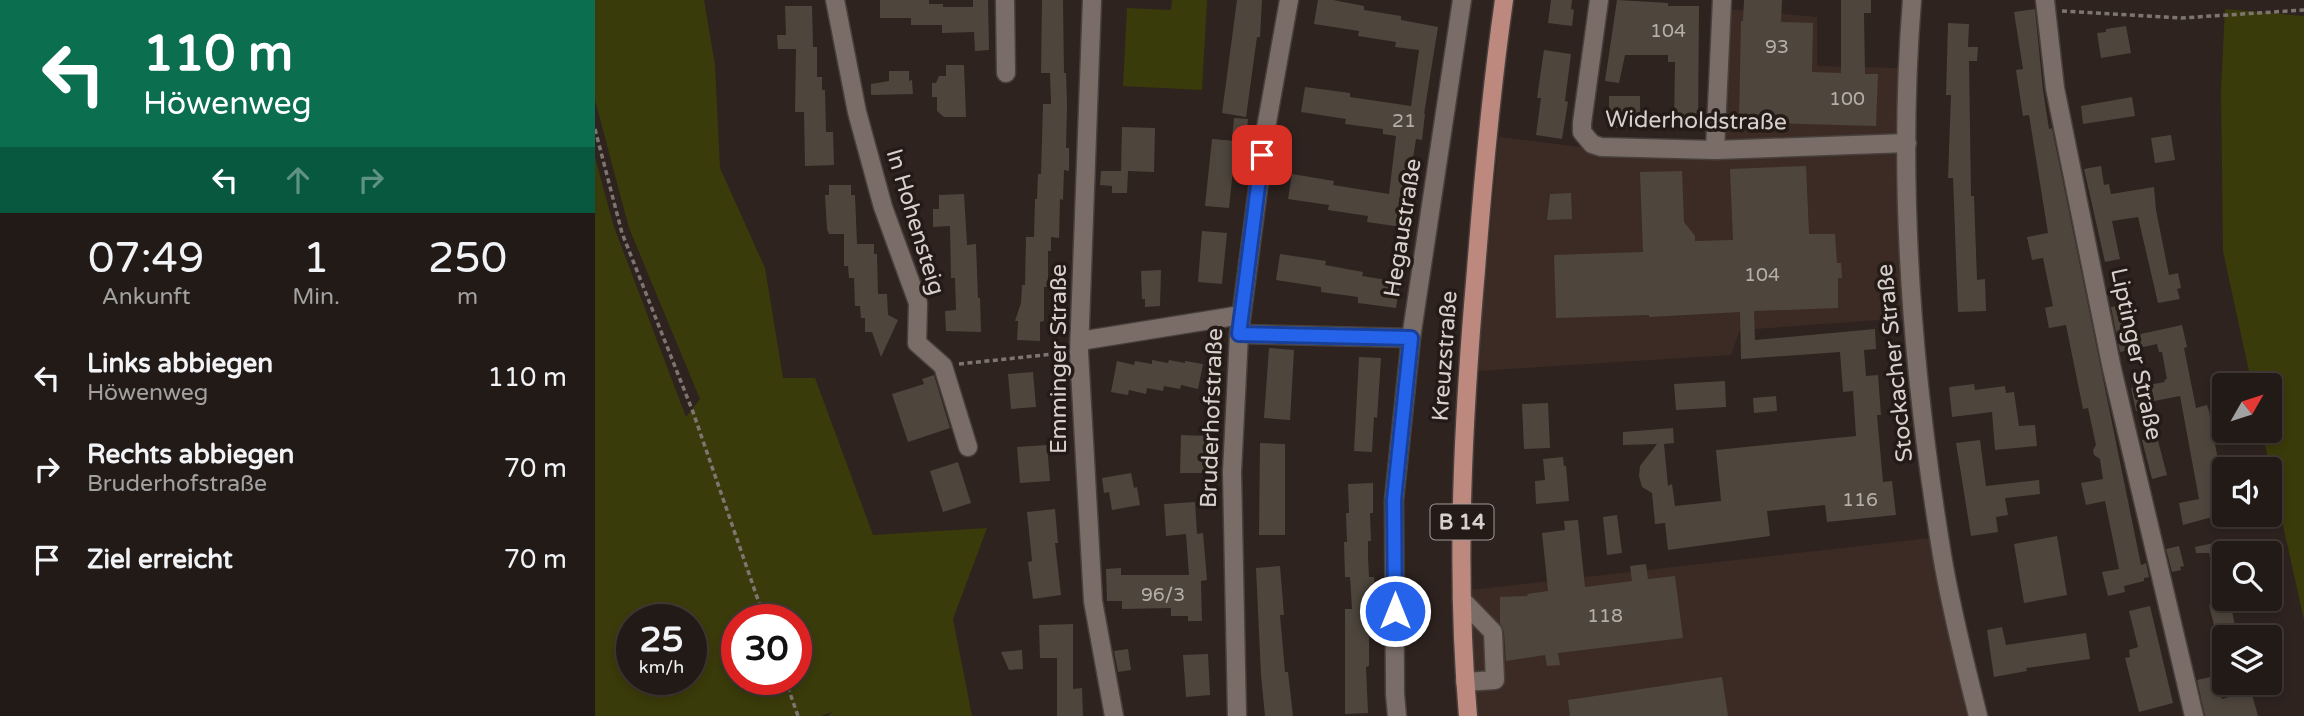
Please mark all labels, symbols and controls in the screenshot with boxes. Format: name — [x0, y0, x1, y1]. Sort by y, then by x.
house number: 104 — [1650, 20, 1686, 42]
text: 110 m — [143, 25, 293, 84]
icon: left — [28, 28, 119, 119]
house number: 93 — [1765, 36, 1789, 58]
text: Höwenweg — [143, 85, 312, 123]
house number: 100 — [1829, 88, 1865, 110]
street label: Widerholdstraße — [1605, 105, 1787, 137]
house number: 21 — [1392, 110, 1416, 132]
pin — [1232, 125, 1292, 185]
icon: arrive — [1243, 136, 1281, 174]
street label: In Hohensteig — [880, 146, 950, 298]
street label: Hegaustraße — [1378, 157, 1428, 299]
icon: left — [206, 161, 244, 199]
icon: ahead — [279, 161, 317, 199]
icon: right — [352, 161, 390, 199]
text: 07:49 — [88, 233, 204, 284]
text: 1 — [303, 233, 329, 284]
text: 250 — [428, 233, 507, 284]
street label: Stockacher Straße — [1871, 263, 1919, 463]
street label: Emminger Straße — [1045, 264, 1073, 454]
house number: 104 — [1744, 264, 1780, 286]
street label: Liptinger Straße — [2104, 265, 2168, 443]
text: Ankunft — [102, 283, 190, 311]
text: Min. — [292, 283, 340, 311]
text: m — [457, 283, 478, 311]
street label: Kreuzstraße — [1426, 290, 1464, 422]
street label: Bruderhofstraße — [1195, 328, 1229, 508]
text: Links abbiegen — [87, 348, 273, 379]
icon: left — [28, 359, 66, 397]
text: 110 m — [487, 362, 567, 393]
north arrow — [2212, 373, 2282, 443]
map controls — [2212, 373, 2282, 695]
text: Höwenweg — [87, 379, 208, 407]
text: Rechts abbiegen — [87, 439, 294, 470]
icon: right — [28, 450, 66, 488]
text: 70 m — [504, 453, 567, 484]
button: sound — [2212, 457, 2282, 527]
text: Bruderhofstraße — [87, 470, 267, 498]
house number: 116 — [1842, 489, 1878, 511]
road number: B 14 — [1431, 504, 1493, 540]
icon: arrive — [28, 541, 66, 579]
button: search — [2212, 541, 2282, 611]
text: Ziel erreicht — [87, 544, 233, 575]
text: 70 m — [504, 544, 567, 575]
position arrow — [1358, 574, 1432, 648]
house number: 96/3 — [1141, 584, 1185, 606]
speed limit sign: 30 — [721, 604, 812, 695]
house number: 118 — [1587, 605, 1623, 627]
text: 25 — [640, 619, 683, 661]
button: layers — [2212, 625, 2282, 695]
text: km/h — [639, 656, 684, 678]

